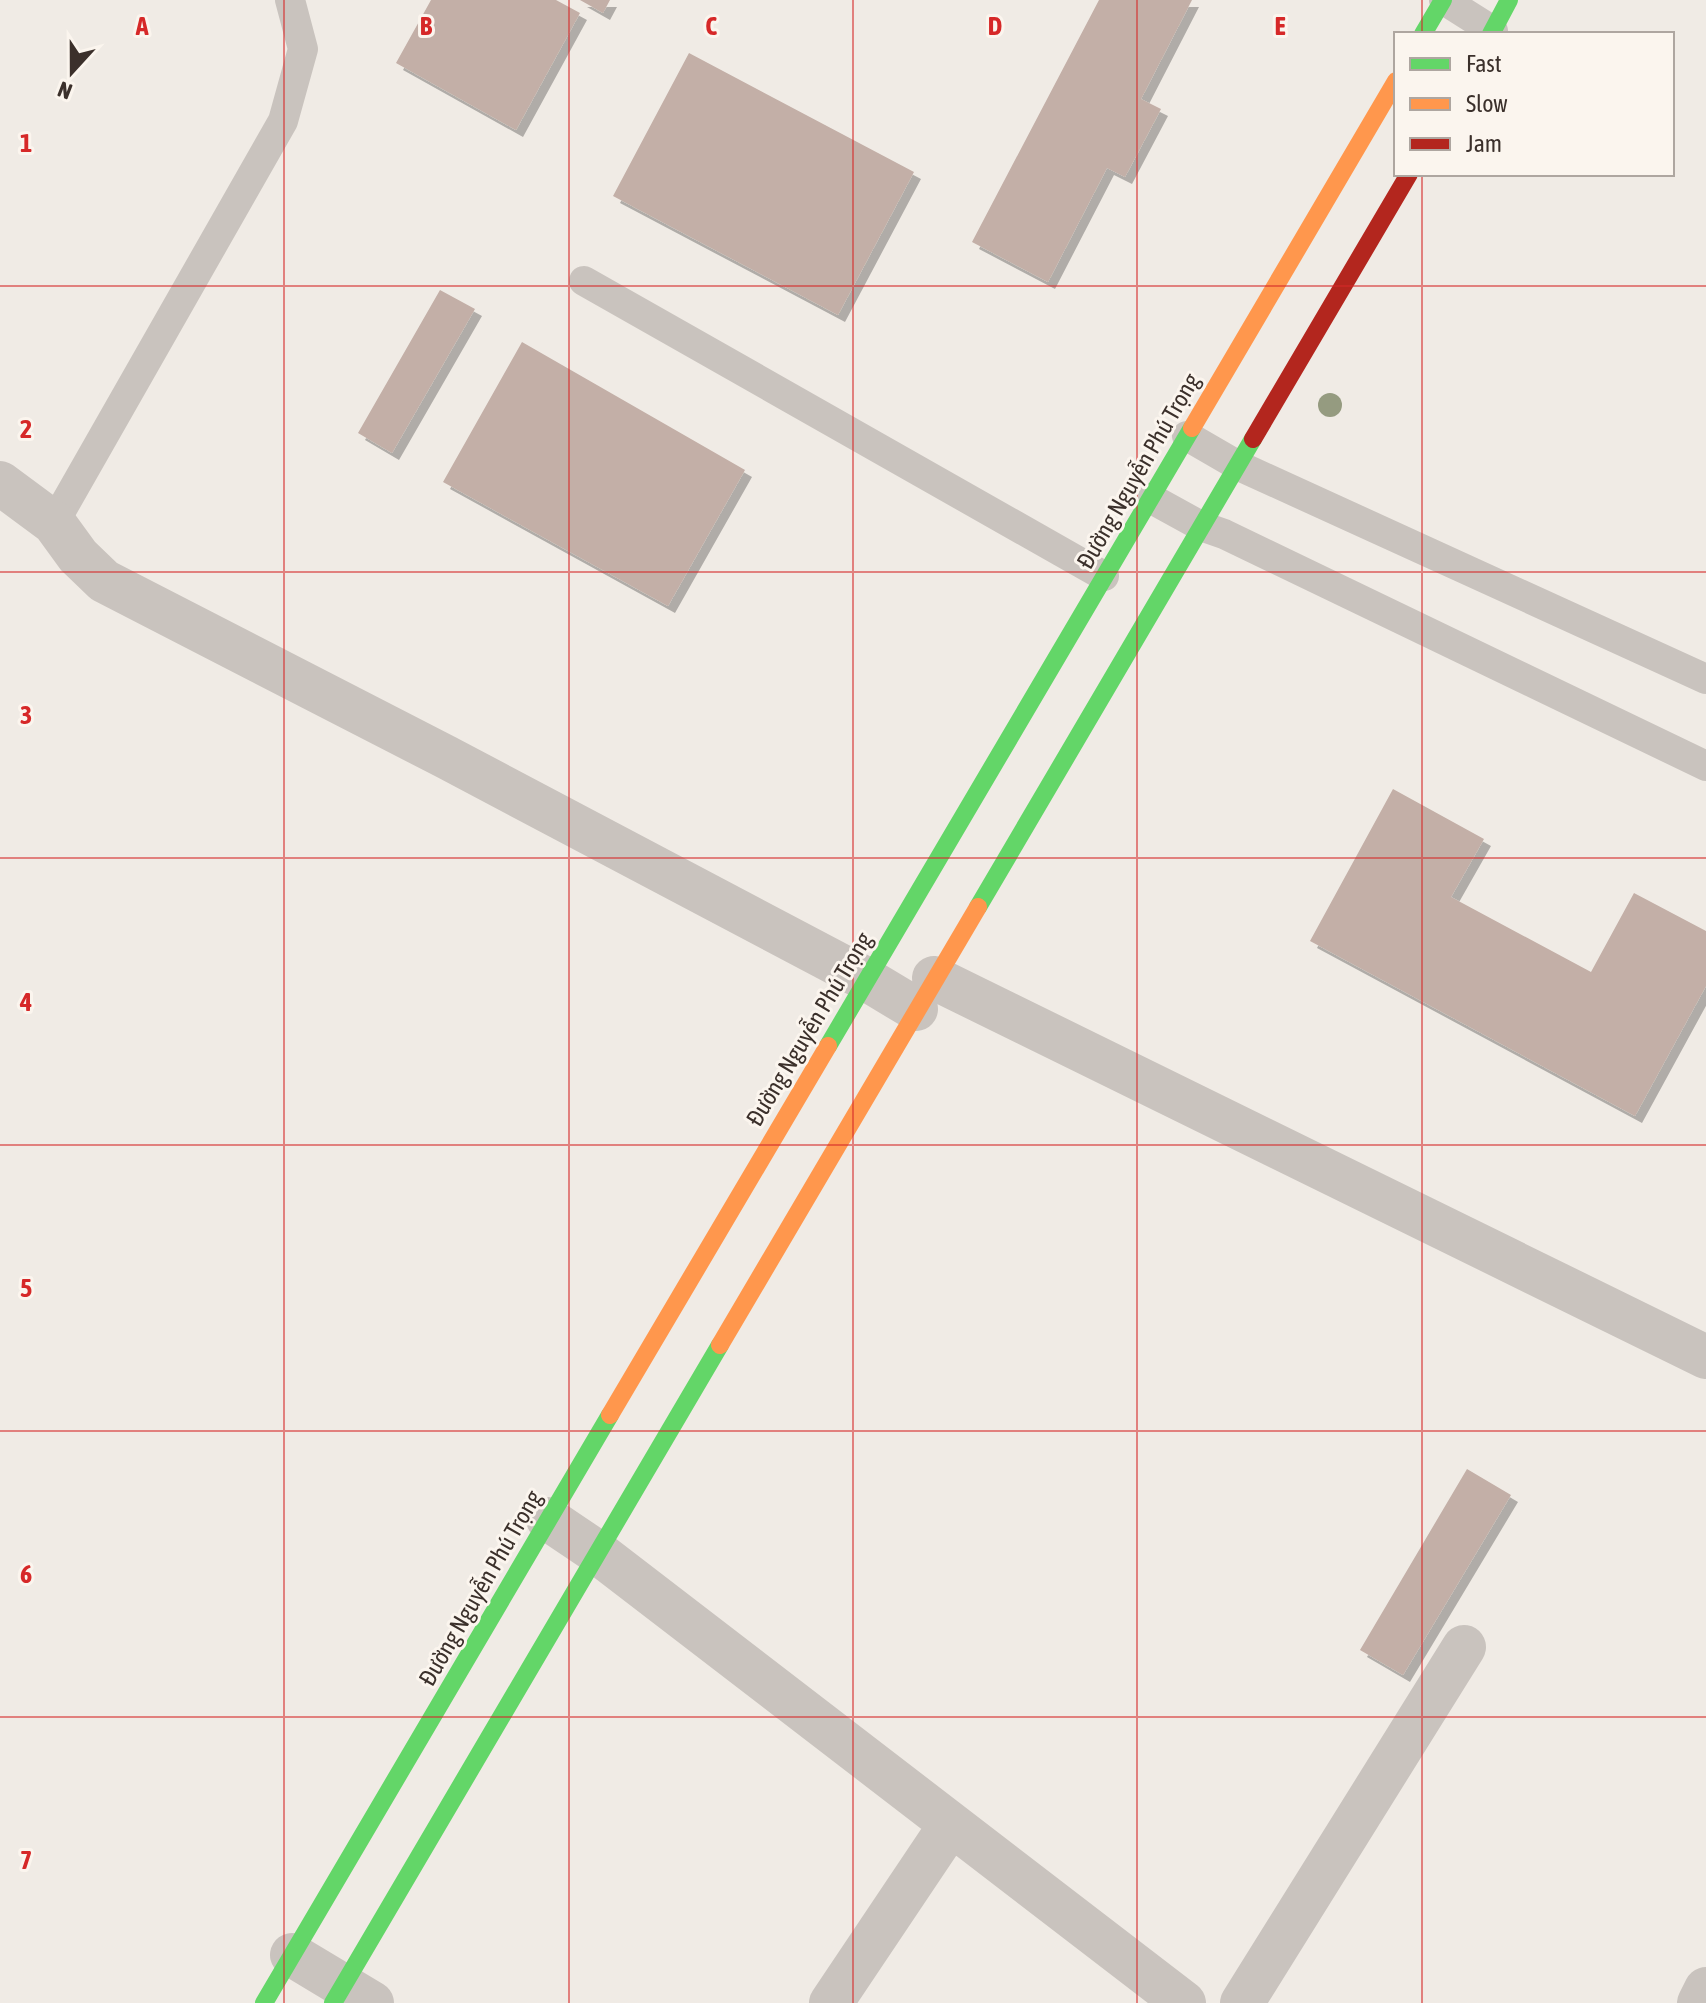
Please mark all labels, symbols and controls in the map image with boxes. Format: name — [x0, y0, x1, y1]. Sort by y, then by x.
text: A — [135, 11, 149, 41]
text: B — [420, 11, 433, 41]
text: C — [705, 11, 717, 41]
text: D — [988, 11, 1002, 41]
text: E — [1274, 11, 1286, 41]
north arrow — [32, 32, 112, 112]
legend — [1394, 32, 1674, 176]
text: Fast — [1466, 50, 1502, 77]
text: N — [54, 76, 76, 105]
text: Slow — [1466, 90, 1508, 117]
text: 1 — [20, 128, 32, 158]
text: Jam — [1466, 130, 1502, 157]
street label: Đường Nguyễn Phú Trọng — [1071, 368, 1205, 573]
text: 2 — [20, 414, 32, 444]
text: 3 — [20, 700, 32, 730]
street label: Đường Nguyễn Phú Trọng — [741, 927, 878, 1131]
text: 4 — [19, 987, 32, 1017]
text: 5 — [20, 1273, 32, 1303]
street label: Đường Nguyễn Phú Trọng — [413, 1485, 547, 1690]
text: 6 — [20, 1559, 32, 1589]
text: 7 — [20, 1845, 32, 1875]

